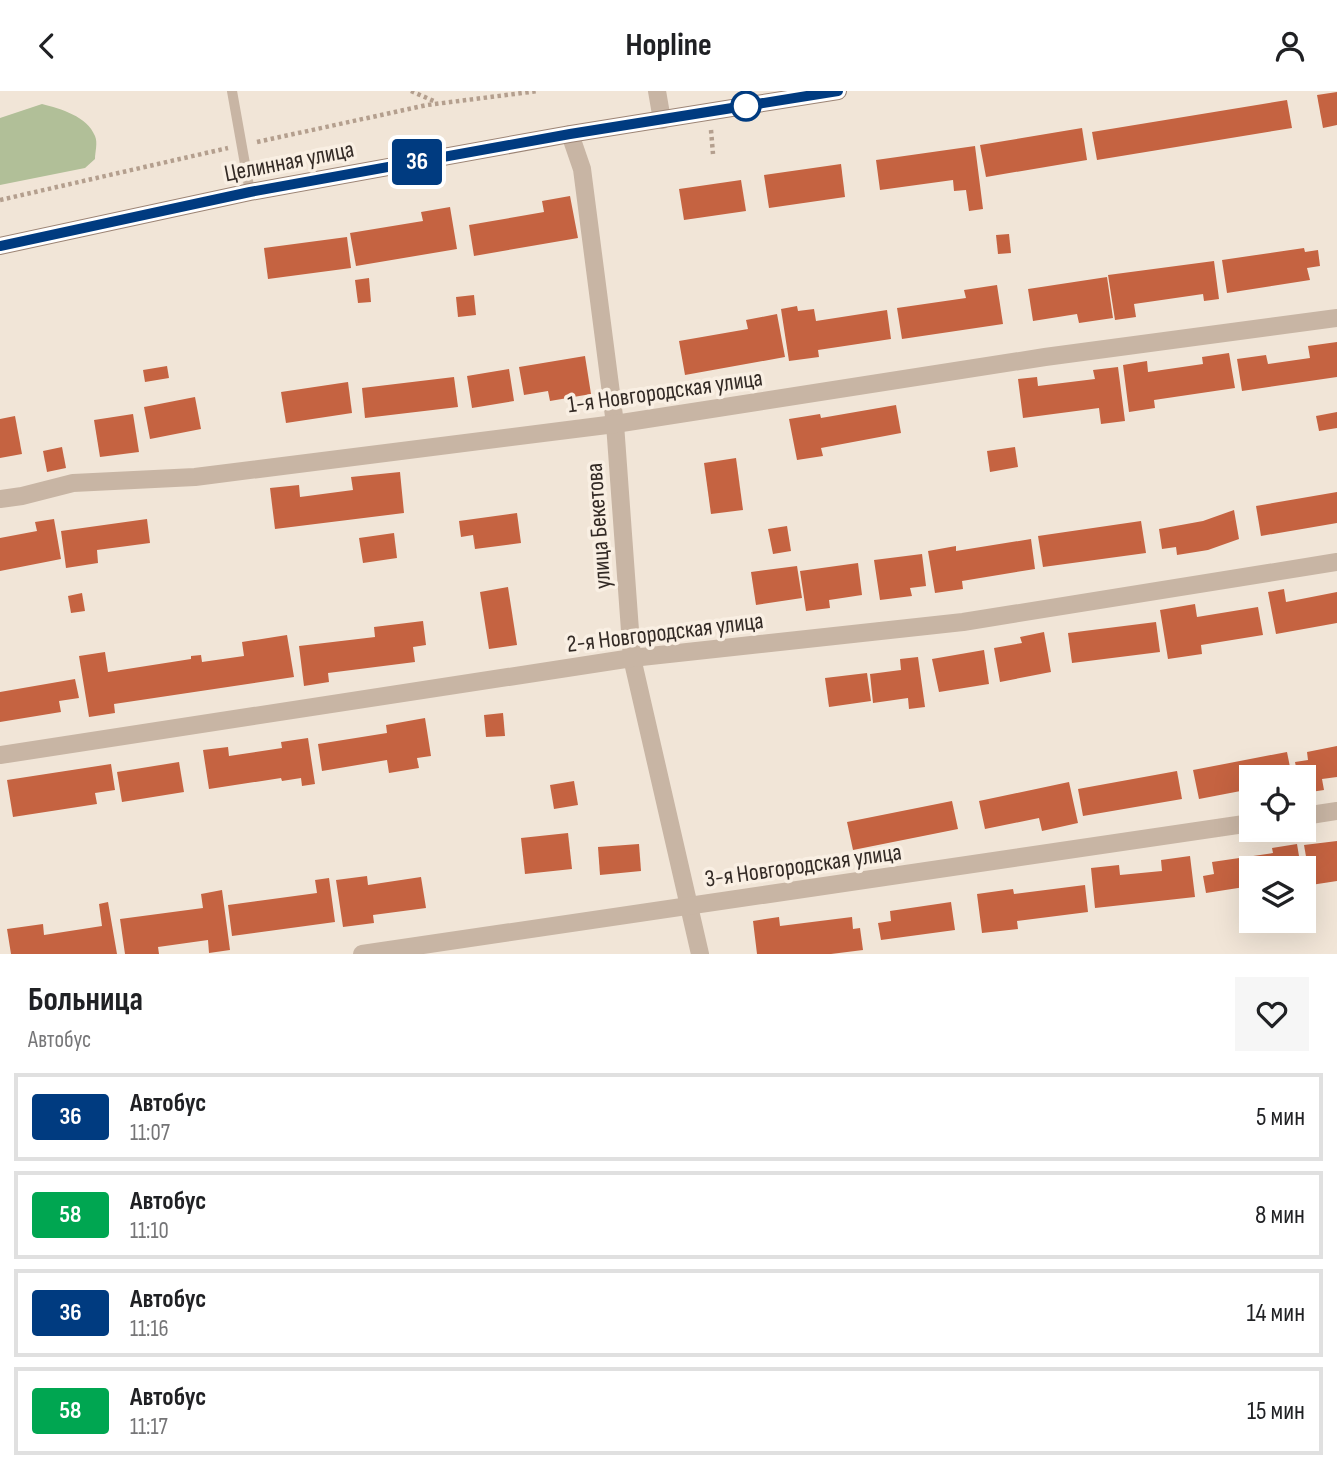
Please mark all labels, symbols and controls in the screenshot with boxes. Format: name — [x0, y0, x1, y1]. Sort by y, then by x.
text: Hopline — [625, 26, 712, 65]
icon: back — [28, 27, 66, 65]
icon: person — [1271, 27, 1309, 65]
unlabelled marker — [731, 91, 761, 121]
street label: Целинная улица — [222, 135, 356, 188]
line badge: 36 — [386, 139, 448, 185]
text: 36 — [406, 147, 428, 176]
street label: 1-я Новгородская улица — [566, 363, 764, 420]
street label: улица Бекетова — [580, 462, 617, 590]
street label: 2-я Новгородская улица — [565, 606, 765, 659]
map controls — [1239, 765, 1316, 933]
button: locate — [1239, 765, 1316, 842]
street label: 3-я Новгородская улица — [703, 837, 903, 894]
button: layers — [1239, 856, 1316, 933]
button: heart — [1235, 977, 1309, 1051]
text: Больница — [28, 980, 143, 1020]
text: Автобус — [28, 1026, 91, 1054]
text: Автобус — [130, 1088, 206, 1119]
text: 36 — [59, 1102, 82, 1131]
text: 5 мин — [1256, 1102, 1305, 1133]
text: 11:07 — [130, 1119, 170, 1147]
text: Автобус — [130, 1186, 206, 1217]
text: 58 — [60, 1200, 81, 1229]
text: 8 мин — [1255, 1200, 1305, 1231]
text: 11:10 — [130, 1217, 169, 1245]
text: Автобус — [130, 1284, 206, 1315]
text: 36 — [59, 1298, 82, 1327]
text: 14 мин — [1246, 1298, 1305, 1329]
text: 11:16 — [130, 1315, 169, 1343]
text: Автобус — [130, 1382, 206, 1413]
text: 58 — [60, 1396, 81, 1425]
text: 15 мин — [1247, 1396, 1305, 1427]
text: 11:17 — [130, 1413, 168, 1441]

